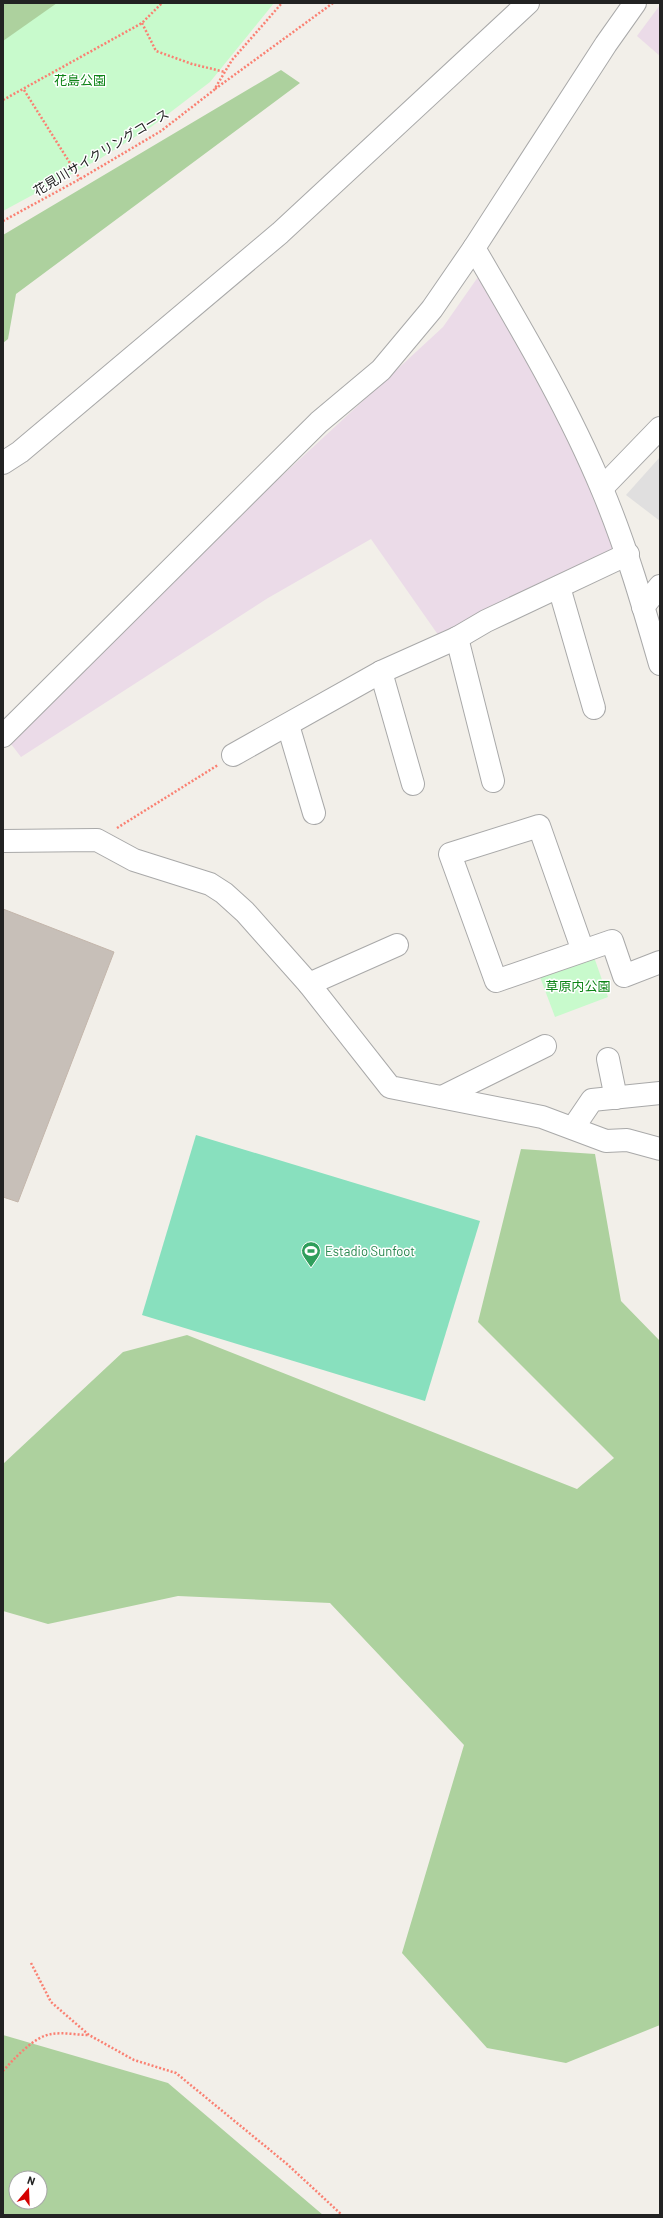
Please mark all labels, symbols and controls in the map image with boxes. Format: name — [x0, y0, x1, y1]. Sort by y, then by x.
park label: 花島公園 — [54, 72, 106, 88]
street label: 花見川サイクリングコース — [30, 105, 172, 199]
park label: 草原内公園 — [545, 978, 611, 994]
sports icon: Estadio Sunfoot — [300, 1240, 322, 1268]
place label: Estadio Sunfoot — [325, 1243, 415, 1259]
north arrow — [8, 2170, 48, 2210]
text: N — [26, 2173, 37, 2187]

